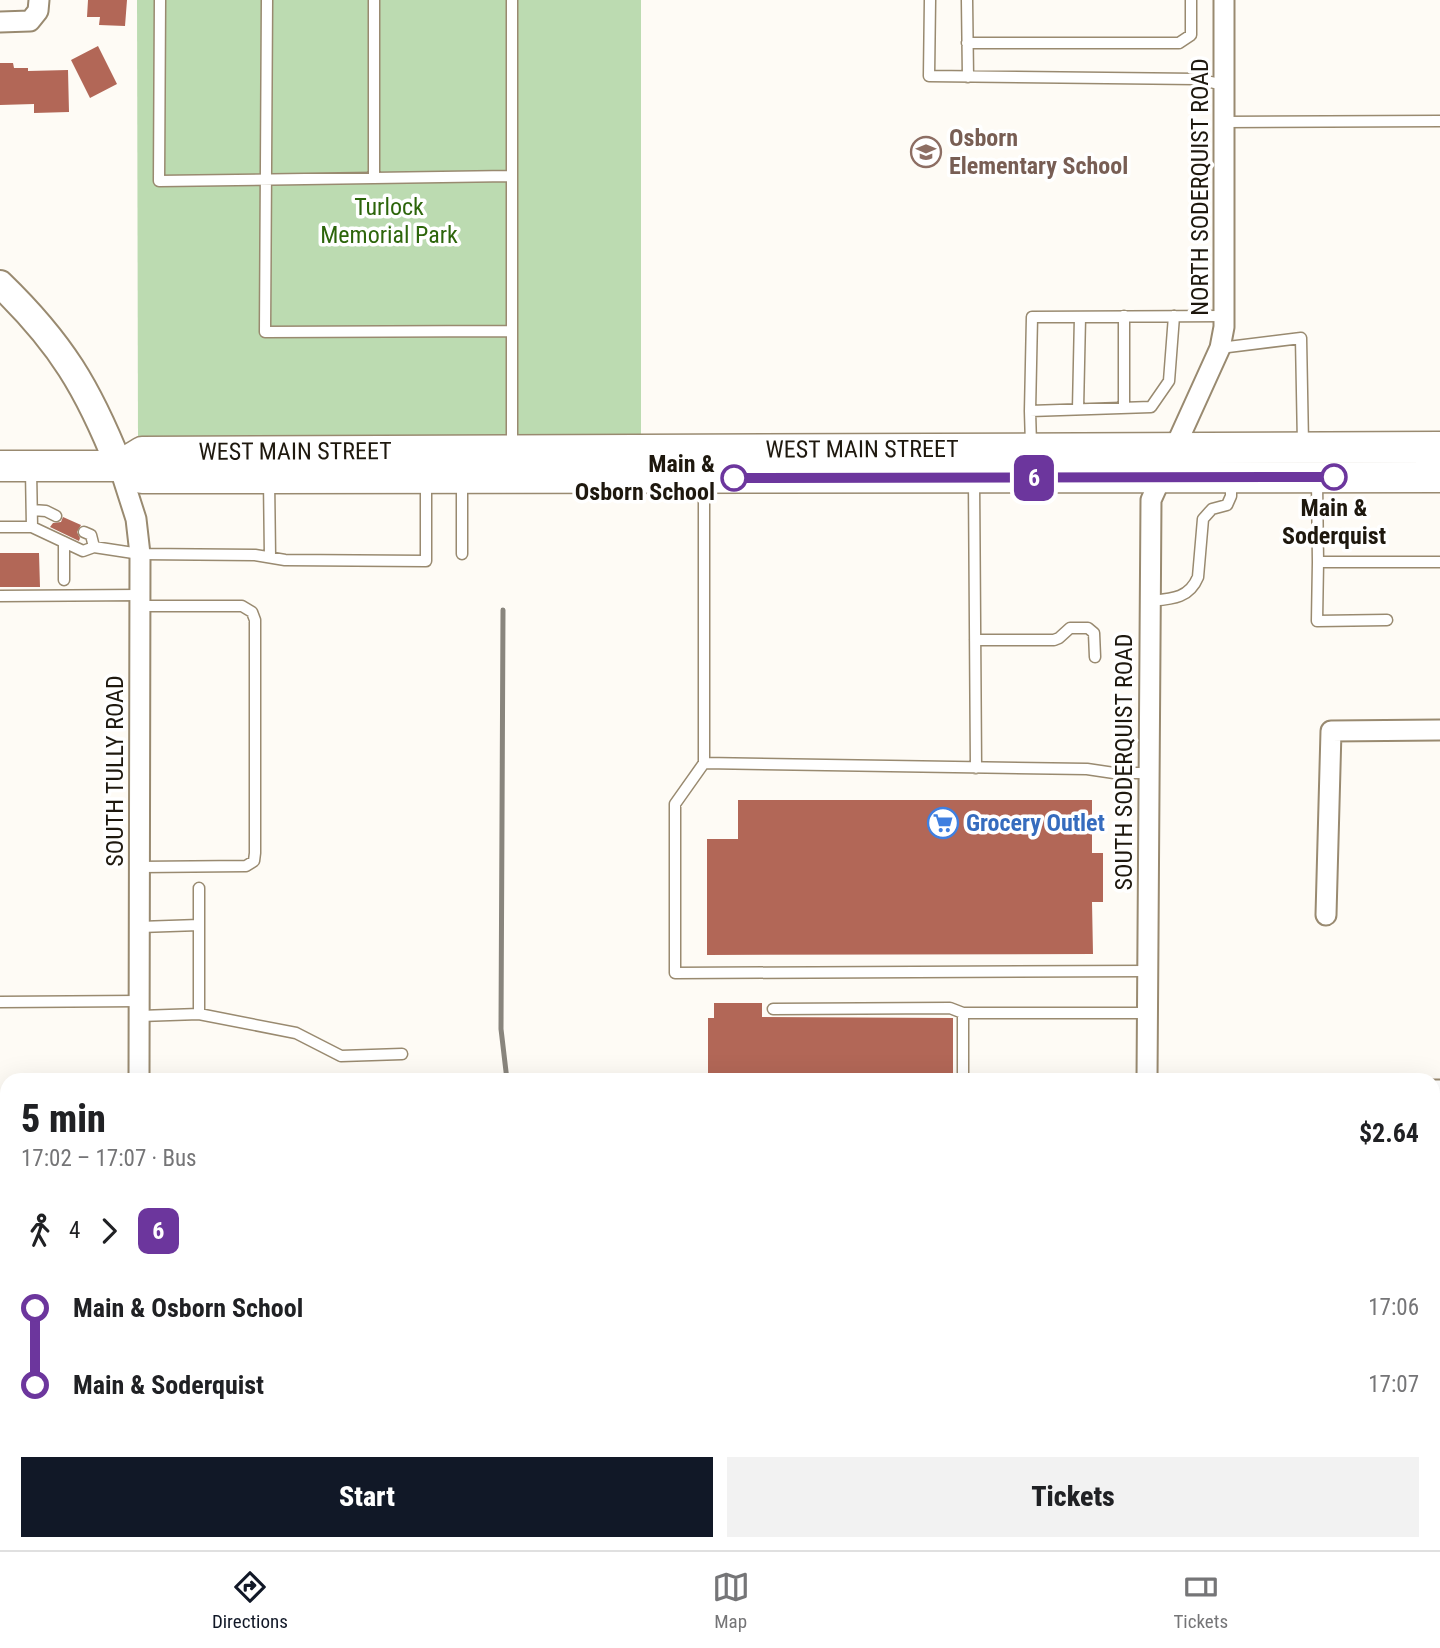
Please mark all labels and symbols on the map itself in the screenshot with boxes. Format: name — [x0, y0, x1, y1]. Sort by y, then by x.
street label: NORTH SODERQUIST ROAD — [1186, 58, 1214, 316]
place label: Osborn Elementary School — [949, 124, 1128, 180]
school or university icon: Osborn Elementary School — [909, 135, 943, 169]
park label: Turlock Memorial Park — [320, 193, 458, 249]
street label: WEST MAIN STREET — [765, 435, 959, 464]
street label: WEST MAIN STREET — [198, 437, 392, 466]
place label: Main & Osborn School — [575, 450, 715, 506]
line badge: 6 — [1011, 455, 1057, 501]
marker: Main & Soderquist — [1321, 464, 1347, 490]
marker: Main & Osborn School — [721, 465, 747, 491]
place label: Main & Soderquist — [1282, 494, 1386, 550]
street label: SOUTH SODERQUIST ROAD — [1110, 634, 1138, 890]
street label: SOUTH TULLY ROAD — [101, 675, 129, 867]
supermarket icon: Grocery Outlet — [926, 806, 960, 840]
place label: Grocery Outlet — [966, 809, 1105, 837]

